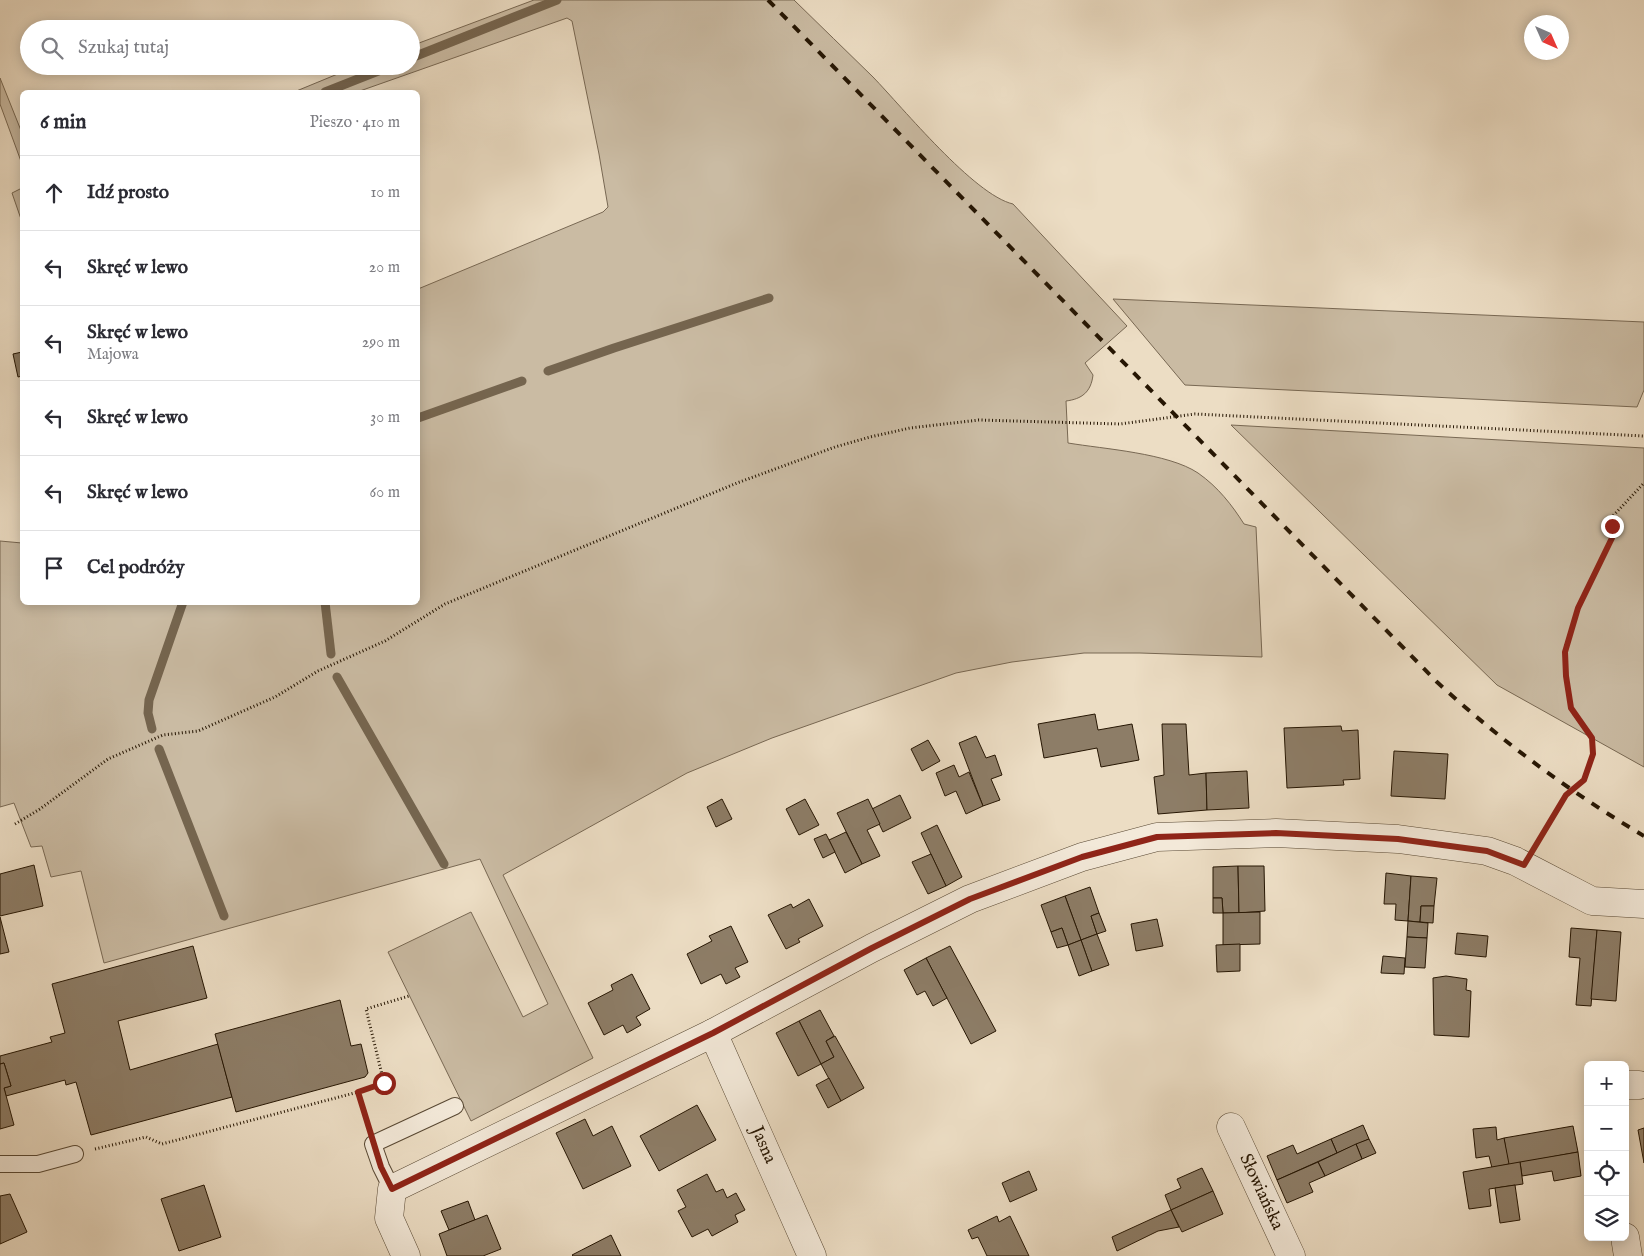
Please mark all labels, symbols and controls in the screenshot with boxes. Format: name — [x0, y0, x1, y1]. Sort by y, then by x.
north arrow — [1524, 15, 1569, 60]
search box — [20, 20, 420, 75]
icon: search — [38, 34, 66, 62]
text: Szukaj tutaj — [78, 36, 169, 60]
text: 6 min — [40, 109, 86, 136]
text: Pieszo · 410 m — [310, 113, 400, 133]
icon: ahead — [40, 179, 68, 207]
text: Idź prosto — [87, 181, 169, 205]
text: 10 m — [370, 183, 400, 203]
icon: left — [40, 254, 68, 282]
text: Skręć w lewo — [87, 256, 188, 280]
text: 20 m — [369, 258, 400, 278]
text: Skręć w lewo — [87, 321, 188, 345]
icon: left — [40, 329, 68, 357]
text: 290 m — [362, 333, 400, 353]
text: Majowa — [87, 345, 139, 365]
icon: left — [40, 404, 68, 432]
text: Skręć w lewo — [87, 406, 188, 430]
text: 30 m — [370, 408, 400, 428]
icon: left — [40, 479, 68, 507]
text: Skręć w lewo — [87, 481, 188, 505]
text: 60 m — [370, 483, 400, 503]
route end — [1601, 515, 1624, 538]
icon: arrive — [40, 554, 68, 582]
text: Cel podróży — [87, 556, 185, 580]
map controls — [1584, 1061, 1629, 1241]
button: + — [1584, 1061, 1629, 1106]
route start — [373, 1072, 396, 1095]
button: − — [1584, 1106, 1629, 1151]
street label: Jasna — [744, 1121, 781, 1167]
street label: Słowiańska — [1233, 1150, 1289, 1234]
button: locate — [1584, 1151, 1629, 1196]
button: layers — [1584, 1196, 1629, 1241]

